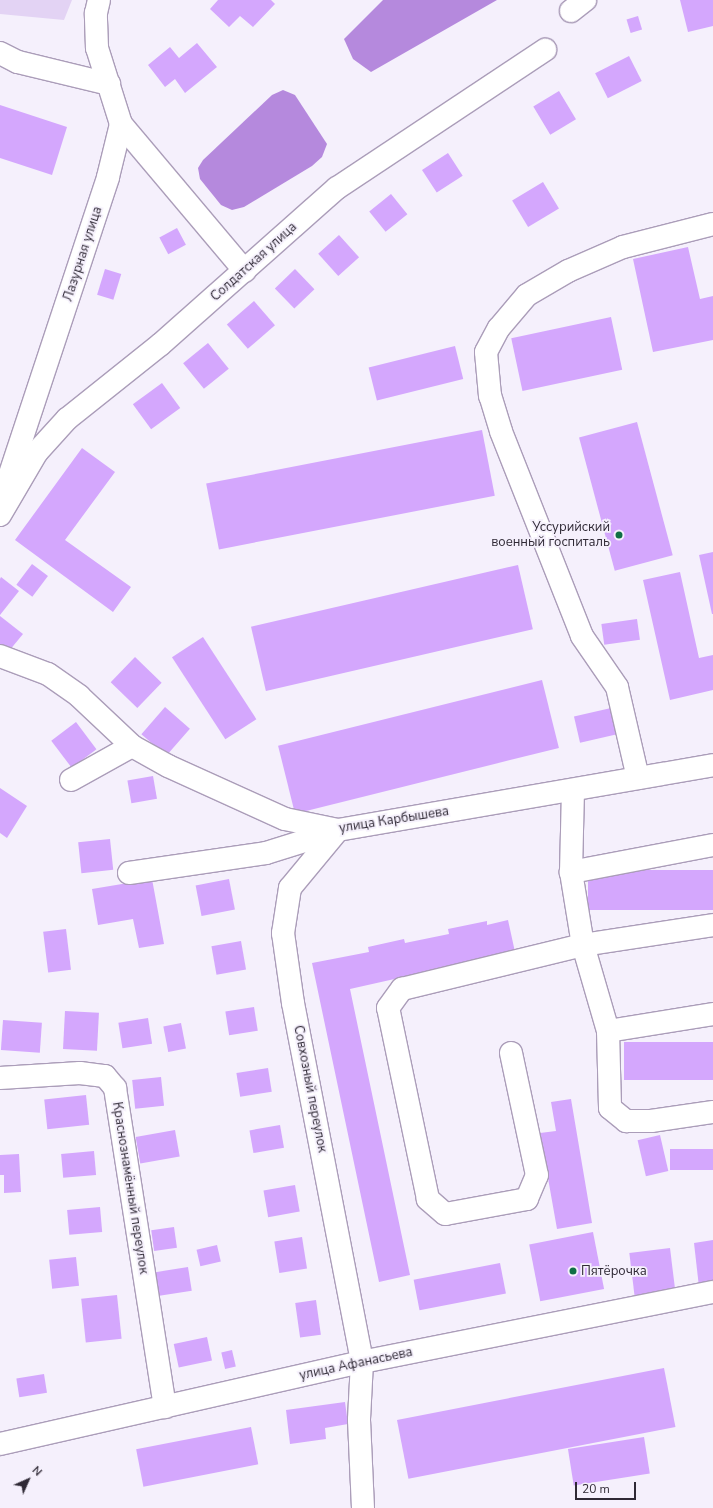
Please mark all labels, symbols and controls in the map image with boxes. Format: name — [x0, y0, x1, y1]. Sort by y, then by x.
street label: Лазурная улица — [60, 205, 106, 303]
street label: Солдатская улица — [208, 219, 300, 305]
place label: Уссурийский военный госпиталь — [491, 520, 610, 551]
marker: Уссурийский военный госпиталь — [613, 529, 625, 541]
street label: улица Карбышева — [338, 804, 450, 836]
street label: Совхозный переулок — [290, 1024, 330, 1154]
street label: Краснознамённый переулок — [109, 1101, 151, 1275]
place label: Пятёрочка — [581, 1263, 647, 1279]
marker: Пятёрочка — [568, 1266, 578, 1276]
street label: улица Афанасьева — [298, 1344, 414, 1384]
north arrow — [8, 1460, 48, 1500]
text: N — [29, 1463, 45, 1479]
scale bar — [577, 1474, 638, 1500]
text: 20 m — [582, 1481, 610, 1497]

